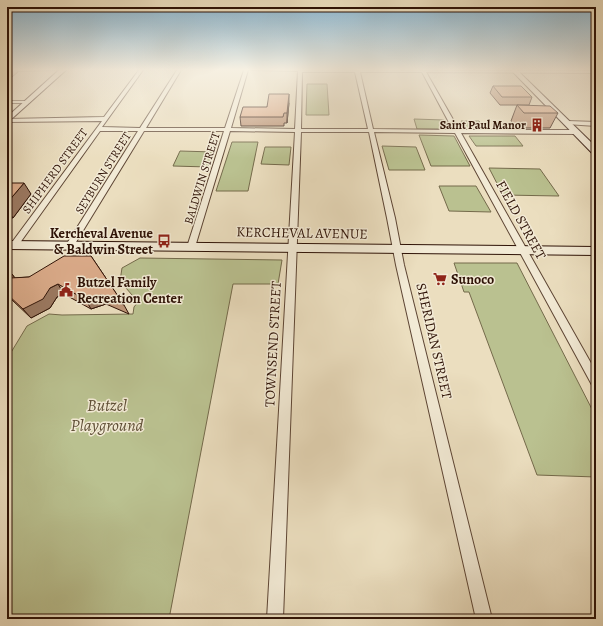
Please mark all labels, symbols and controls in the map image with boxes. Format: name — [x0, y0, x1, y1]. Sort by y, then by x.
place label: Saint Paul Manor — [440, 117, 526, 133]
building icon: Saint Paul Manor — [529, 117, 545, 133]
street label: SHIPHERD STREET — [19, 125, 92, 217]
street label: SEYBURN STREET — [71, 128, 135, 217]
street label: BALDWIN STREET — [180, 130, 224, 226]
street label: FIELD STREET — [491, 177, 551, 263]
street label: KERCHEVAL AVENUE — [236, 222, 368, 244]
place label: Kercheval Avenue & Baldwin Street — [50, 224, 154, 259]
bus stop icon: Kercheval Avenue & Baldwin Street — [156, 233, 172, 249]
place label: Sunoco — [451, 270, 494, 289]
supermarket icon: Sunoco — [432, 271, 448, 287]
place label: Butzel Family Recreation Center — [77, 273, 183, 308]
street label: TOWNSEND STREET — [260, 280, 286, 407]
street label: SHERIDAN STREET — [411, 281, 457, 401]
public building icon: Butzel Family Recreation Center — [58, 282, 74, 298]
park label: Butzel Playground — [71, 394, 144, 437]

